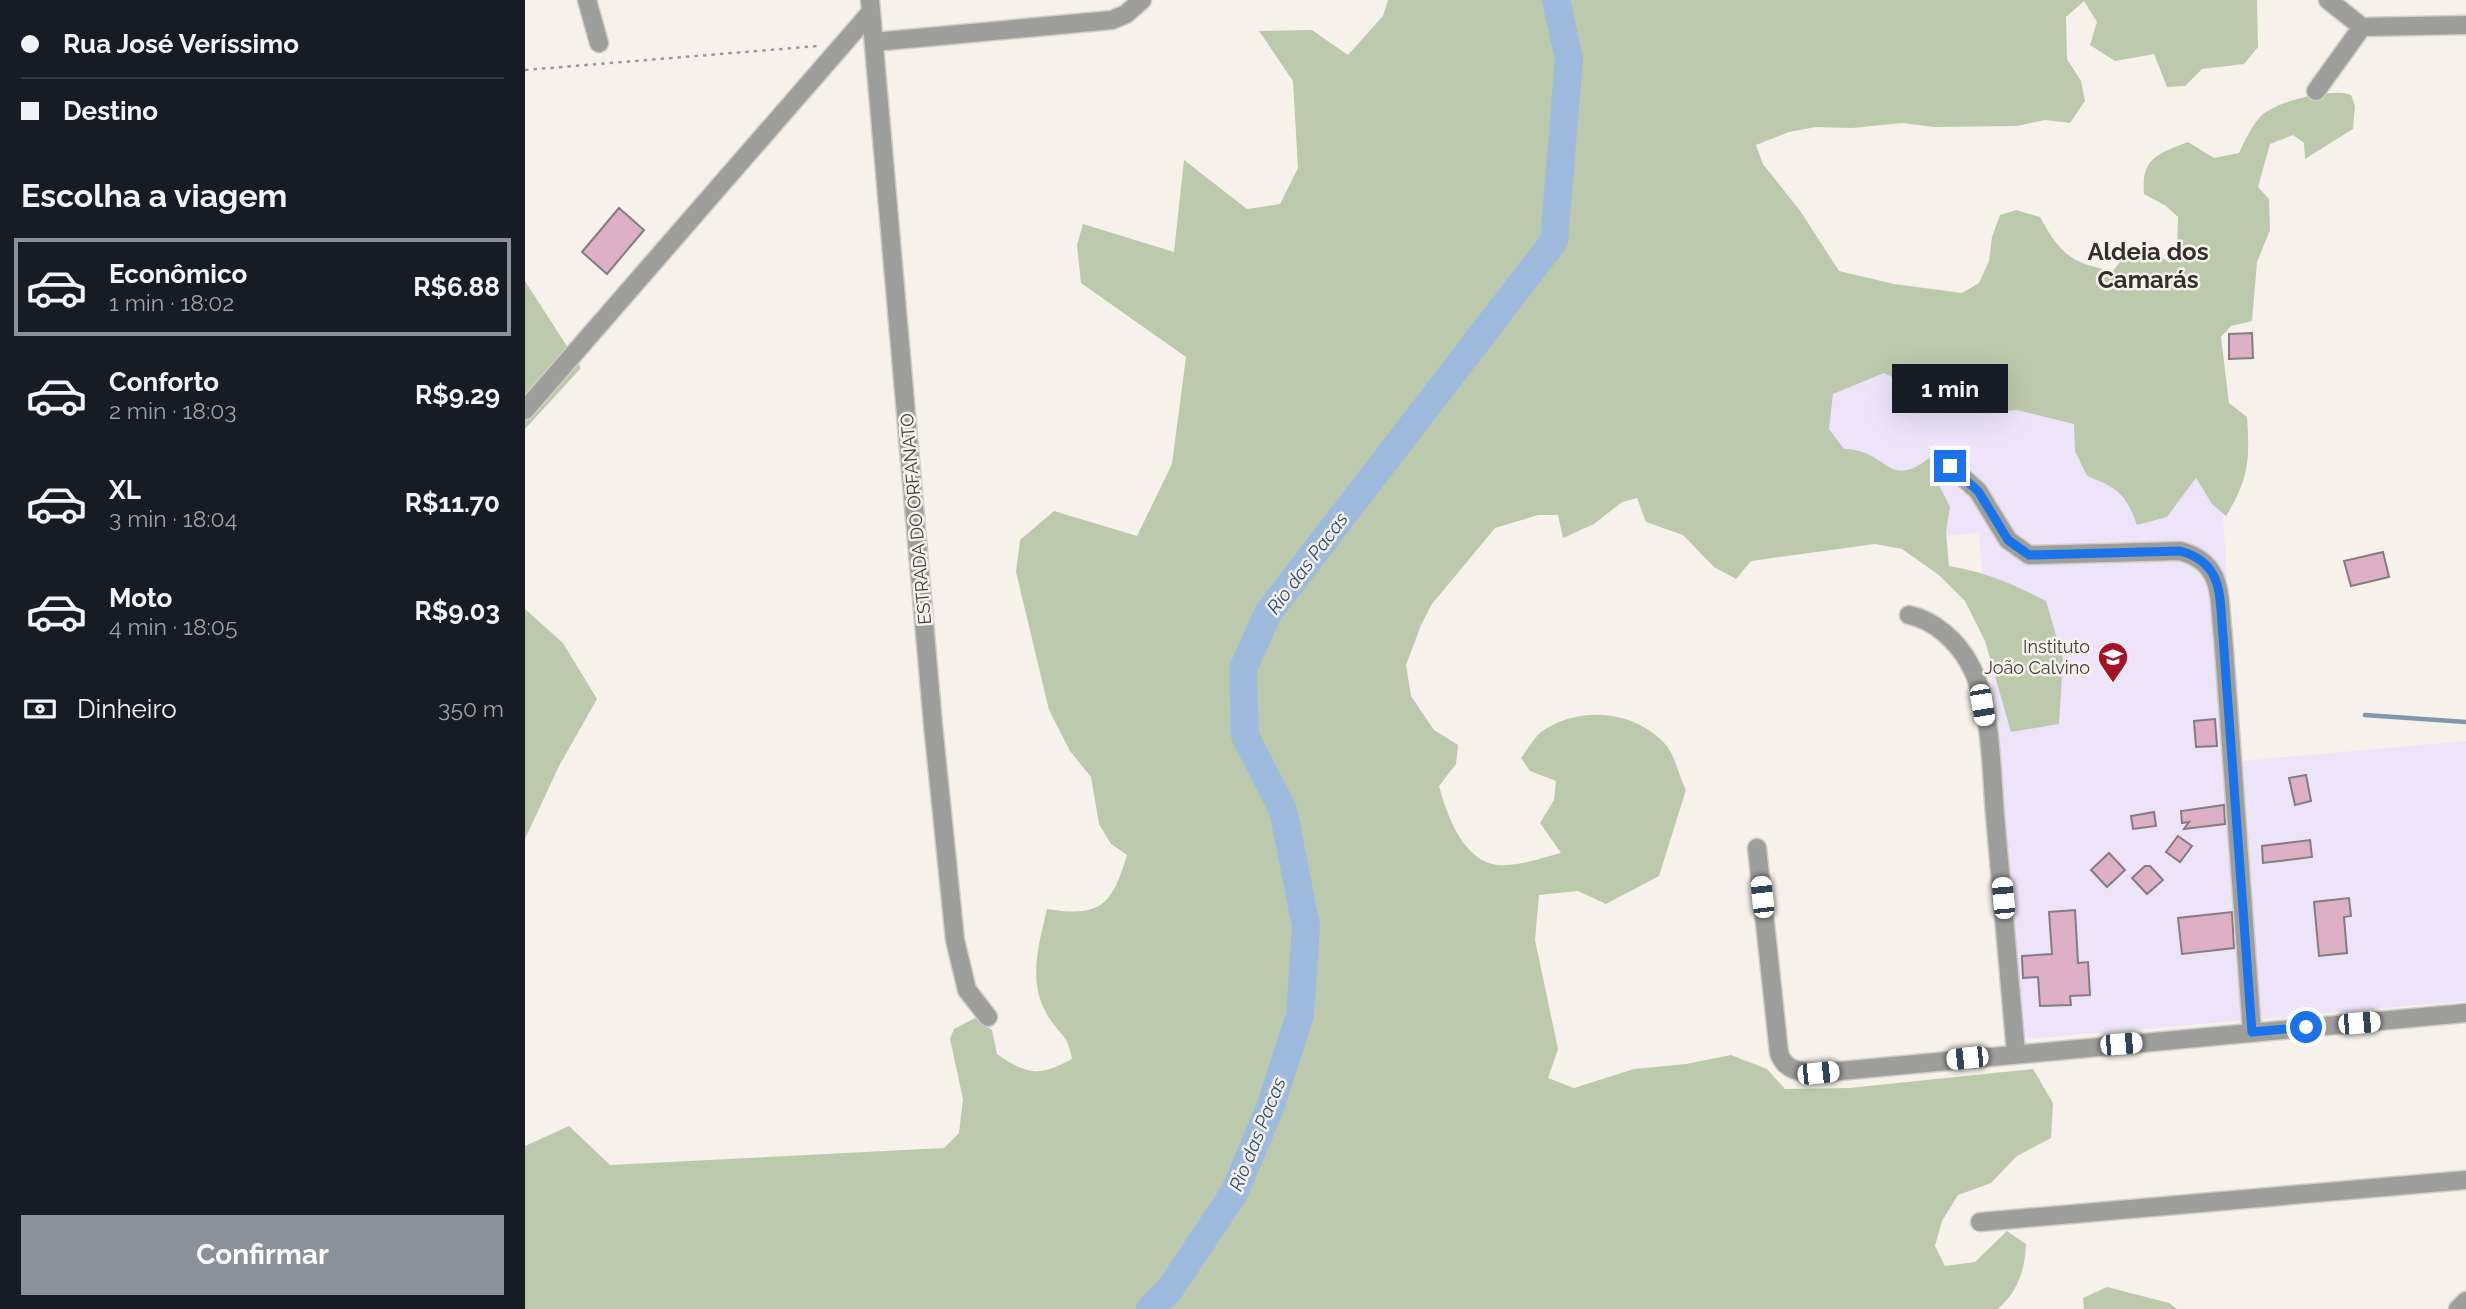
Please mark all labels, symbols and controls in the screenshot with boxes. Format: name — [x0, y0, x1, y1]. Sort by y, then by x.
text: Rua José Veríssimo — [63, 29, 299, 59]
text: Destino — [63, 96, 158, 126]
text: Escolha a viagem — [21, 177, 287, 214]
district label: Aldeia dos Camarás — [2087, 237, 2209, 294]
icon: car — [25, 256, 88, 319]
text: Econômico — [109, 259, 247, 289]
text: R$6.88 — [413, 272, 500, 302]
text: 1 min · 18:02 — [109, 289, 234, 316]
icon: car — [25, 364, 88, 427]
callout: 1 min — [1892, 364, 2008, 414]
text: Conforto — [109, 367, 219, 397]
text: 1 min — [1921, 375, 1979, 402]
text: R$9.29 — [415, 380, 500, 410]
text: 2 min · 18:03 — [109, 397, 237, 424]
street label: ESTRADA DO ORFANATO — [896, 413, 935, 626]
route end — [1934, 450, 1966, 482]
icon: car — [25, 472, 88, 535]
text: XL — [109, 475, 141, 505]
text: R$11.70 — [405, 488, 500, 518]
text: 3 min · 18:04 — [109, 505, 237, 532]
water label: Rio das Pacas — [1262, 508, 1352, 618]
icon: car — [25, 580, 88, 643]
text: Moto — [109, 583, 172, 613]
text: R$9.03 — [415, 596, 500, 626]
text: 4 min · 18:05 — [109, 613, 237, 640]
place label: Instituto João Calvino — [1984, 636, 2090, 678]
school or university icon: Instituto João Calvino — [2096, 640, 2130, 684]
car — [1969, 682, 1996, 728]
icon: cash — [21, 690, 59, 728]
text: Dinheiro — [77, 694, 177, 724]
text: 350 m — [438, 695, 504, 722]
car — [1750, 875, 1775, 919]
car — [1991, 876, 2016, 920]
route start — [2290, 1011, 2322, 1043]
car — [2338, 1011, 2381, 1035]
car — [2100, 1032, 2143, 1056]
car — [1946, 1045, 1989, 1071]
car — [1797, 1060, 1840, 1086]
water label: Rio das Pacas — [1224, 1074, 1290, 1194]
button: Confirmar — [21, 1215, 504, 1295]

